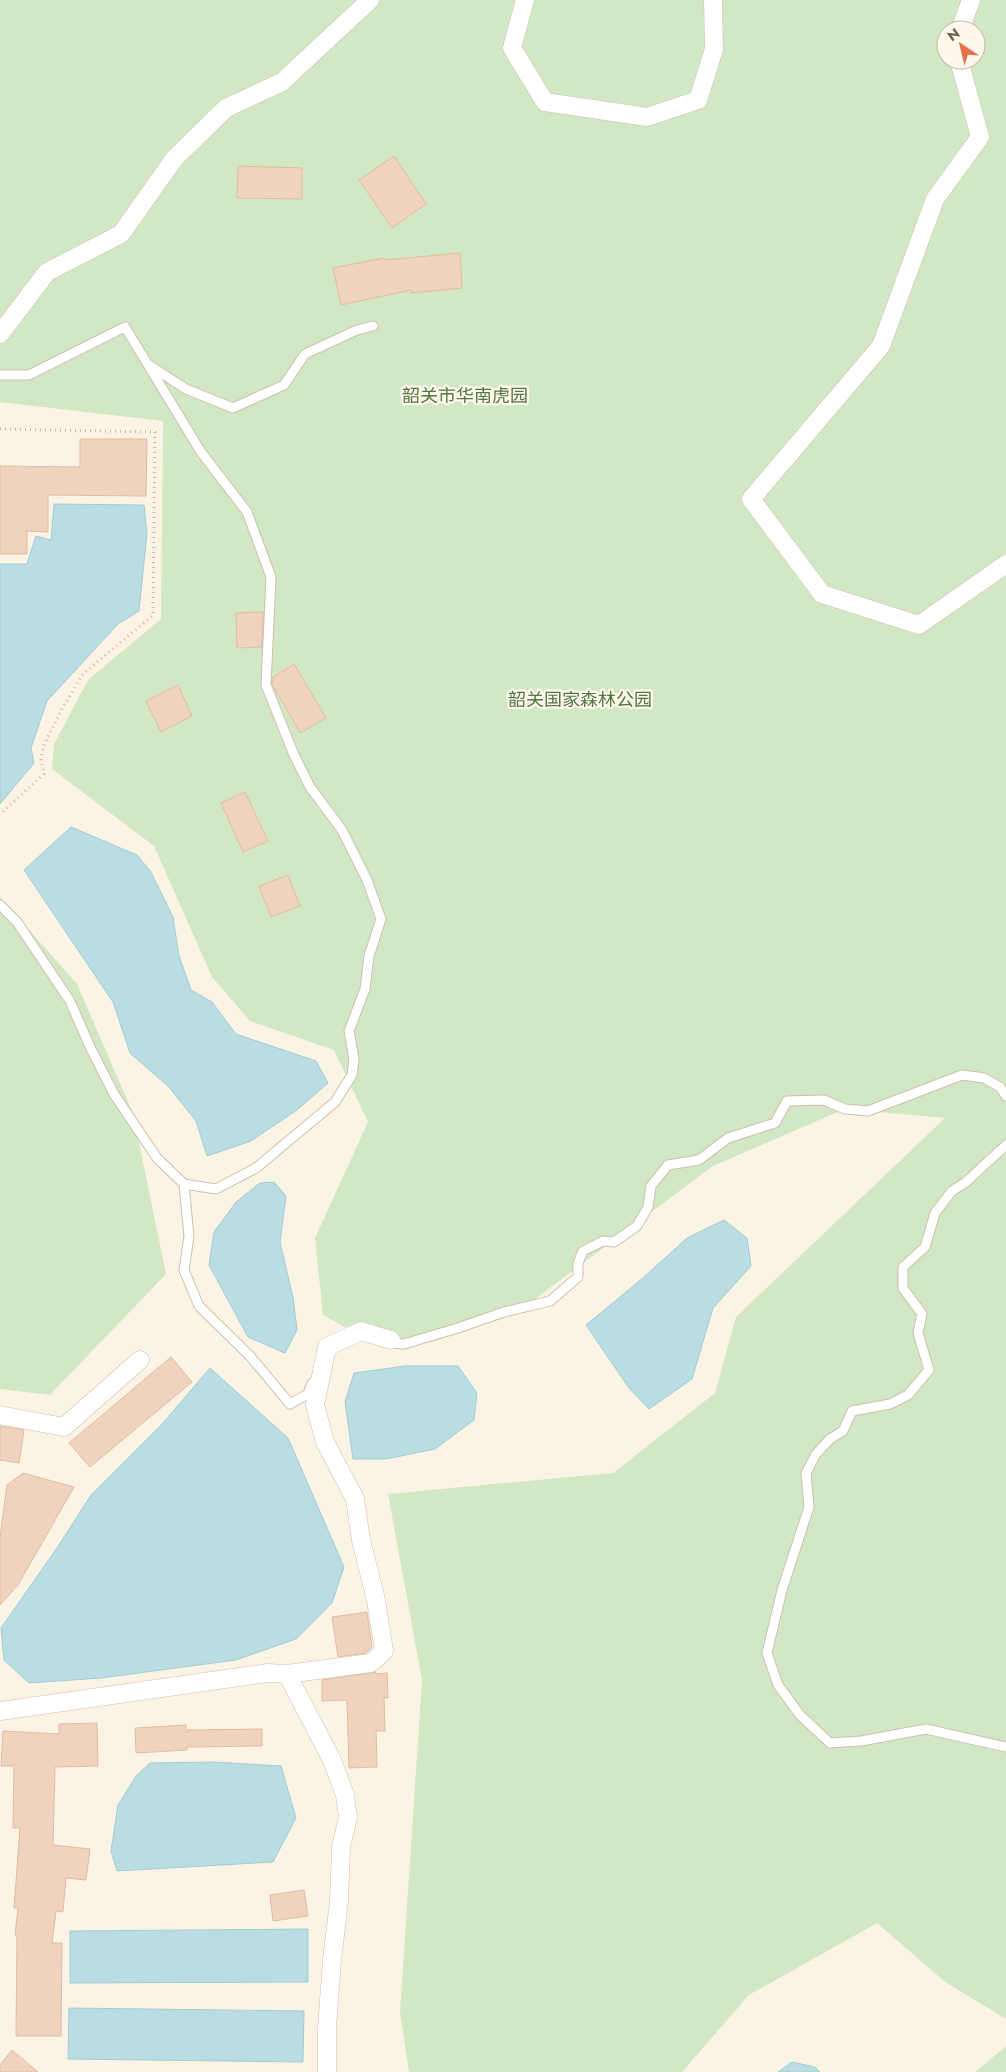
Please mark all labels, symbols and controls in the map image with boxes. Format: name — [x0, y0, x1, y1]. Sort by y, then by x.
north arrow — [936, 20, 986, 70]
text: N — [943, 23, 964, 46]
park label: 韶关市华南虎园 — [402, 383, 528, 409]
park label: 韶关国家森林公园 — [508, 687, 652, 713]

